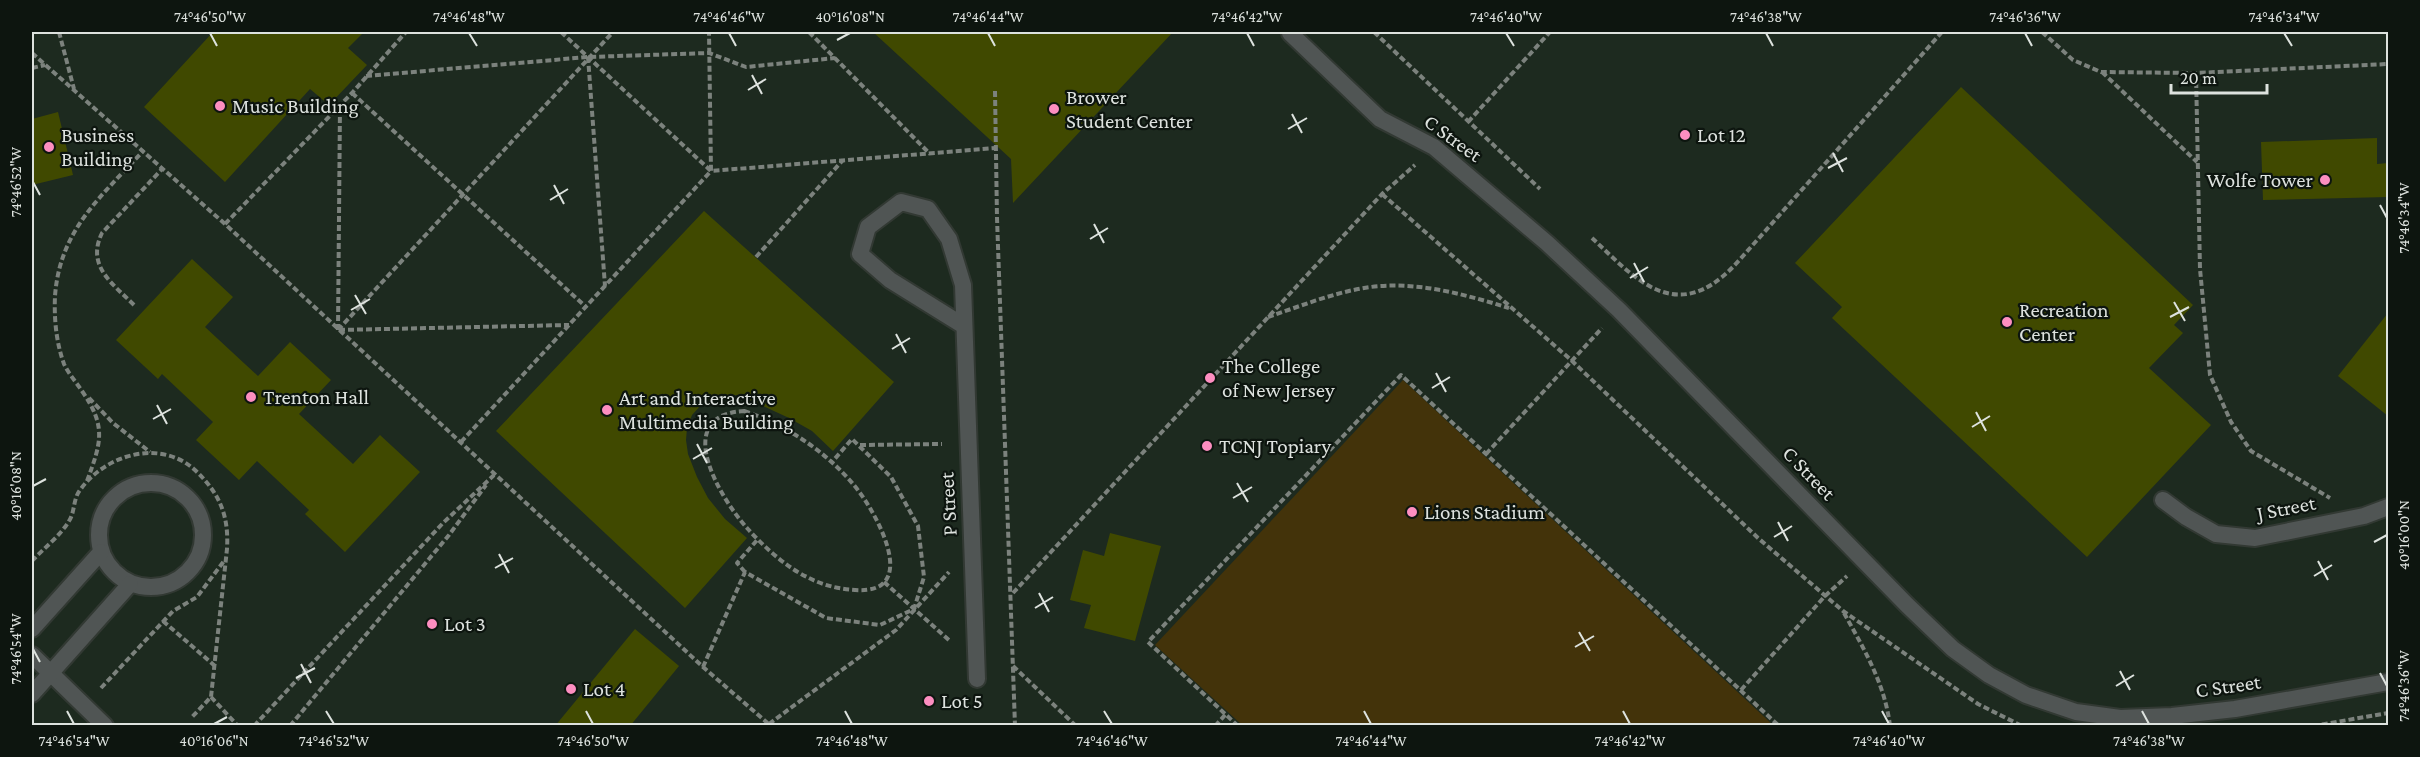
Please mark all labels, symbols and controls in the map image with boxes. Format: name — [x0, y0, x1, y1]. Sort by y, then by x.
text: 74°46'50"W — [174, 9, 246, 25]
text: 74°46'48"W — [433, 9, 505, 25]
text: 74°46'46"W — [693, 9, 765, 25]
text: 40°16'08"N — [815, 9, 885, 25]
text: 74°46'44"W — [952, 9, 1024, 25]
text: 74°46'42"W — [1212, 9, 1283, 25]
text: 74°46'40"W — [1470, 9, 1542, 25]
text: 74°46'38"W — [1730, 9, 1802, 25]
text: 74°46'36"W — [1989, 9, 2061, 25]
text: 74°46'34"W — [2248, 9, 2320, 25]
scale bar — [2171, 57, 2267, 95]
text: 20 m — [2180, 68, 2217, 88]
place label: Brower Student Center — [1066, 85, 1193, 133]
place label: Music Building — [232, 94, 359, 118]
marker: Music Building — [213, 99, 227, 113]
marker: Brower Student Center — [1047, 102, 1061, 116]
street label: C Street — [1419, 109, 1487, 168]
place label: Business Building — [61, 123, 134, 171]
place label: Lot 12 — [1697, 123, 1746, 147]
marker: Lot 12 — [1678, 128, 1692, 142]
marker: Business Building — [42, 140, 56, 154]
text: 74°46'52"W — [8, 147, 24, 217]
place label: Wolfe Tower — [2206, 168, 2314, 192]
marker: Wolfe Tower — [2318, 173, 2332, 187]
text: 74°46'34"W — [2396, 182, 2412, 254]
place label: Recreation Center — [2019, 298, 2108, 346]
marker: Recreation Center — [2000, 315, 2014, 329]
place label: The College of New Jersey — [1222, 354, 1335, 402]
marker: The College of New Jersey — [1203, 371, 1217, 385]
place label: Trenton Hall — [263, 385, 369, 409]
place label: Art and Interactive Multimedia Building — [619, 386, 793, 434]
marker: Trenton Hall — [244, 390, 258, 404]
marker: Art and Interactive Multimedia Building — [600, 403, 614, 417]
place label: TCNJ Topiary — [1219, 434, 1331, 458]
marker: TCNJ Topiary — [1200, 439, 1214, 453]
street label: C Street — [1778, 441, 1841, 506]
text: 40°16'08"N — [8, 451, 24, 521]
street label: P Street — [934, 471, 962, 536]
street label: J Street — [2253, 490, 2319, 526]
place label: Lions Stadium — [1424, 500, 1545, 524]
text: 40°16'00"N — [2396, 500, 2412, 570]
marker: Lions Stadium — [1405, 505, 1419, 519]
place label: Lot 3 — [444, 612, 486, 636]
text: 74°46'54"W — [8, 613, 24, 684]
marker: Lot 3 — [425, 617, 439, 631]
text: 74°46'36"W — [2396, 650, 2412, 722]
street label: C Street — [2194, 669, 2263, 702]
place label: Lot 4 — [583, 677, 626, 701]
marker: Lot 4 — [564, 682, 578, 696]
place label: Lot 5 — [941, 689, 983, 713]
marker: Lot 5 — [922, 694, 936, 708]
text: 74°46'54"W — [39, 733, 110, 749]
text: 40°16'06"N — [179, 733, 249, 749]
text: 74°46'52"W — [299, 733, 369, 749]
text: 74°46'50"W — [557, 733, 629, 749]
text: 74°46'48"W — [816, 733, 888, 749]
text: 74°46'46"W — [1076, 733, 1148, 749]
text: 74°46'44"W — [1335, 733, 1407, 749]
text: 74°46'42"W — [1595, 733, 1666, 749]
text: 74°46'40"W — [1853, 733, 1925, 749]
text: 74°46'38"W — [2113, 733, 2185, 749]

